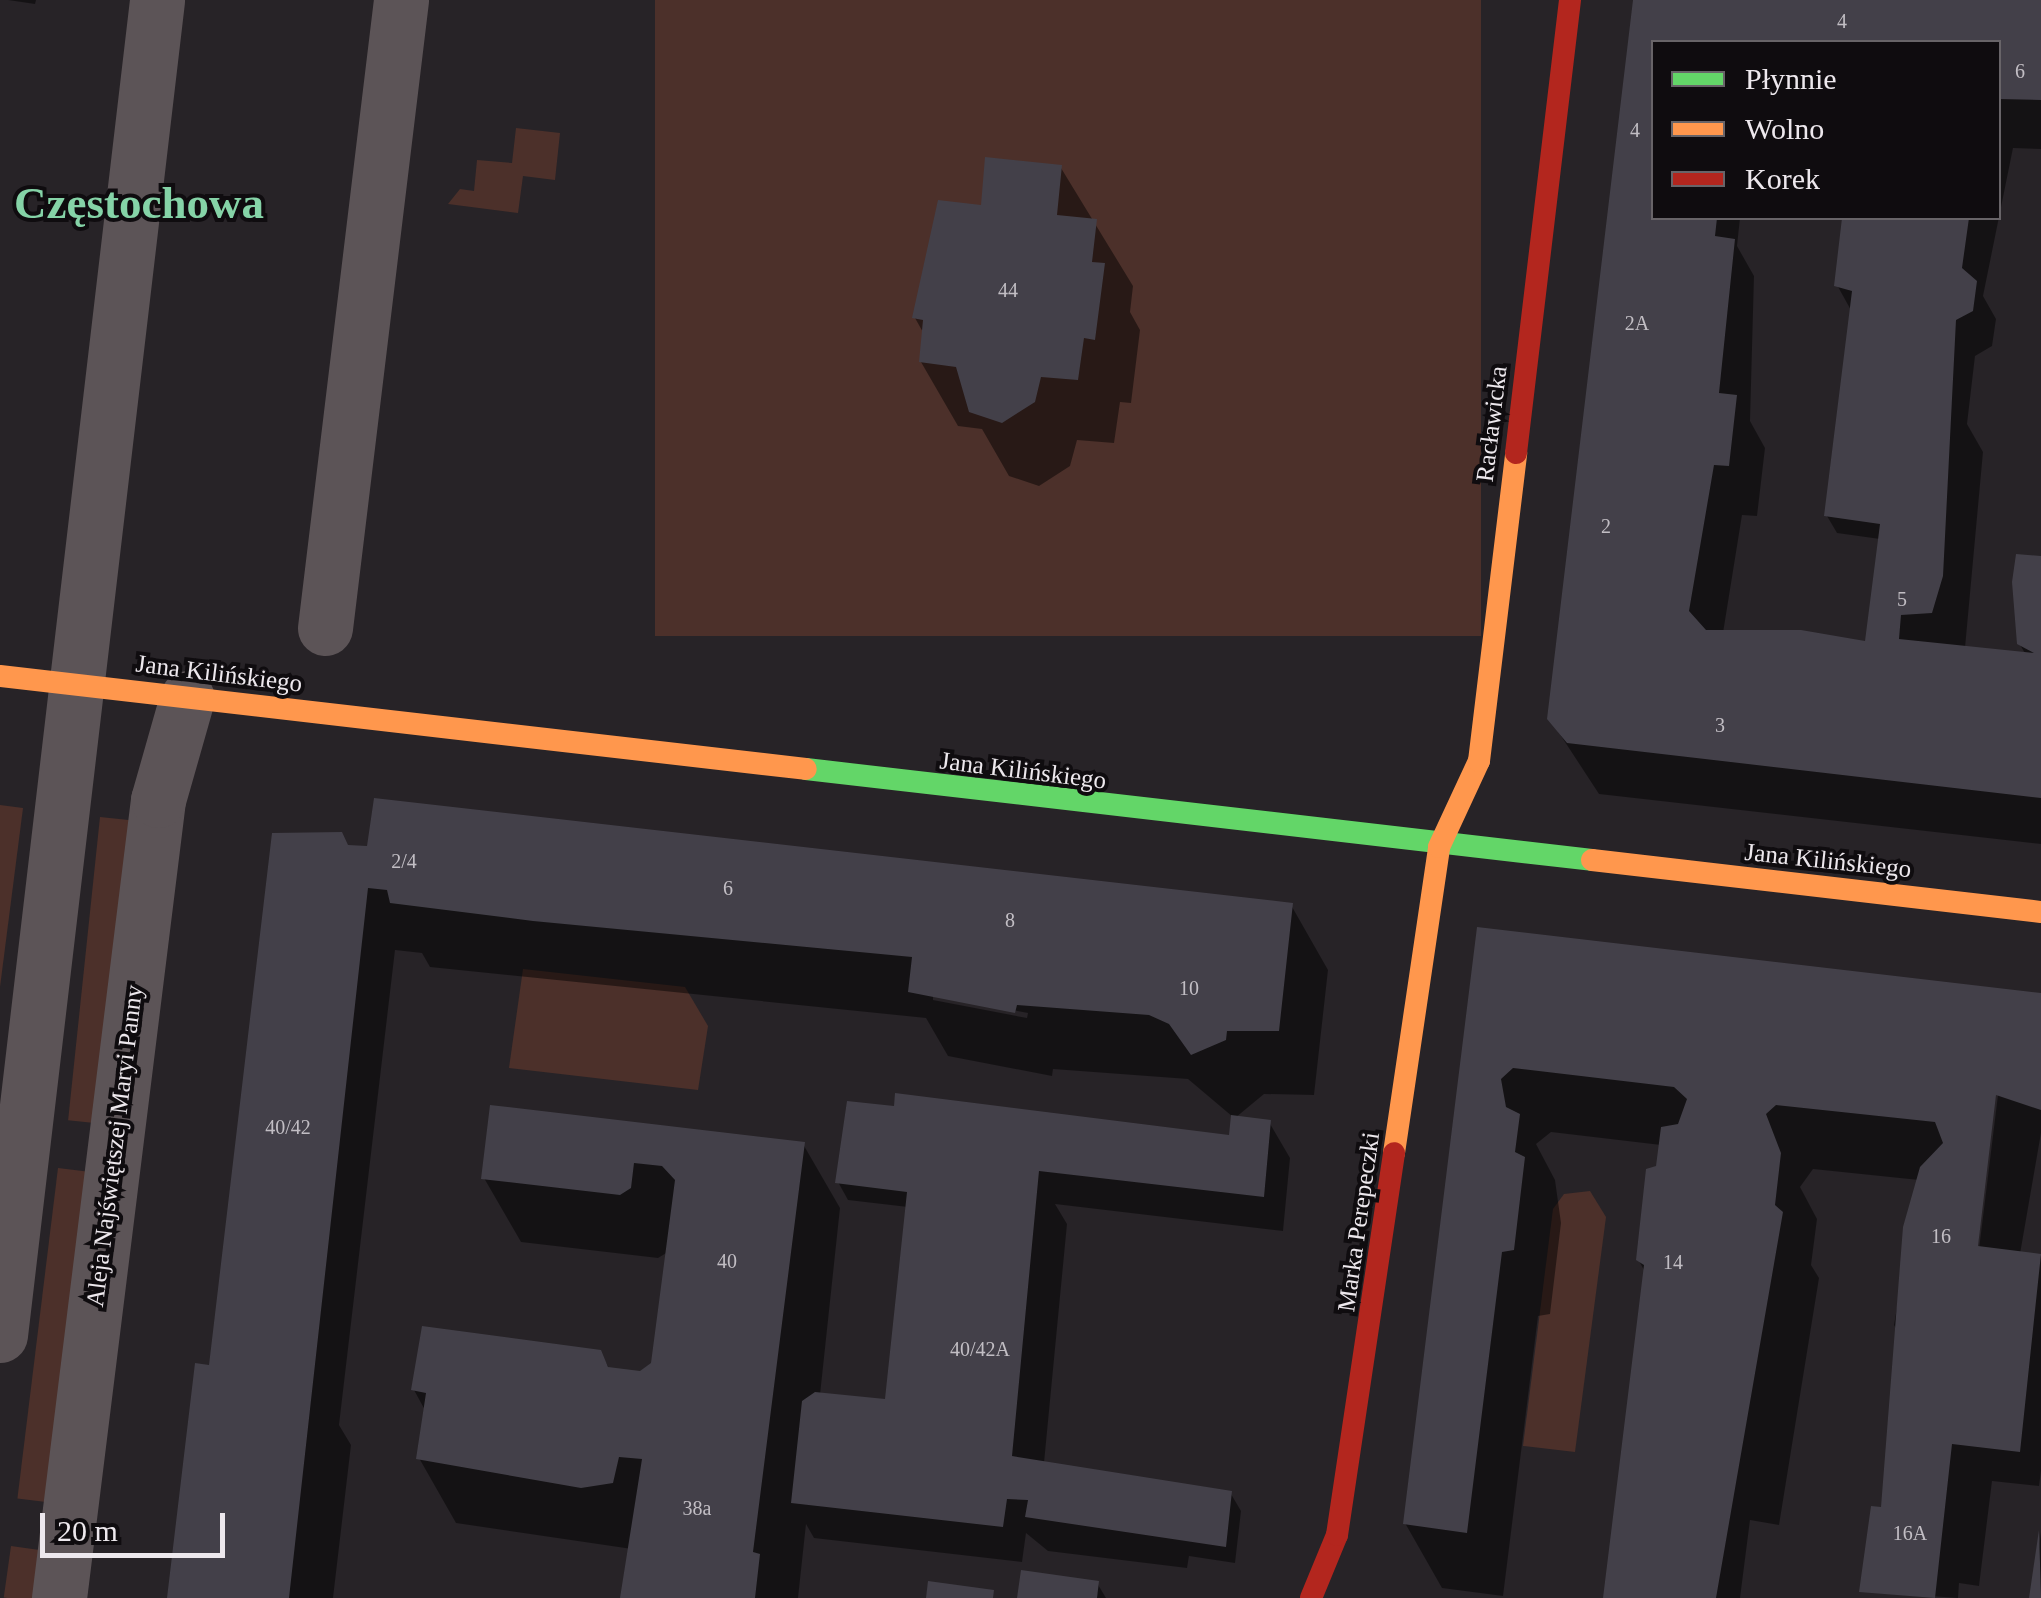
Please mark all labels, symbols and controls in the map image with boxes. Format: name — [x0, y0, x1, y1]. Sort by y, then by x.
house number: 4 — [1837, 9, 1847, 33]
legend — [1651, 40, 2001, 220]
house number: 6 — [2015, 59, 2025, 83]
text: Płynnie — [1745, 62, 1837, 95]
text: Wolno — [1745, 112, 1824, 145]
house number: 4 — [1630, 118, 1640, 142]
text: Korek — [1745, 162, 1820, 195]
district label: Częstochowa — [14, 177, 264, 231]
house number: 44 — [998, 278, 1018, 302]
house number: 2A — [1625, 311, 1649, 335]
street label: Racławicka — [1470, 364, 1514, 484]
house number: 2 — [1601, 514, 1611, 538]
house number: 5 — [1897, 587, 1907, 611]
street label: Jana Kilińskiego — [134, 649, 304, 699]
house number: 3 — [1715, 713, 1725, 737]
street label: Jana Kilińskiego — [938, 746, 1108, 796]
street label: Jana Kilińskiego — [1743, 837, 1913, 885]
house number: 2/4 — [391, 849, 417, 873]
house number: 6 — [723, 876, 733, 900]
house number: 8 — [1005, 908, 1015, 932]
house number: 10 — [1179, 976, 1199, 1000]
street label: Aleja Najświętszej Maryi Panny — [80, 983, 150, 1309]
house number: 40/42 — [265, 1115, 311, 1139]
street label: Marka Perepeczki — [1332, 1130, 1386, 1314]
house number: 16 — [1931, 1224, 1951, 1248]
house number: 40 — [717, 1249, 737, 1273]
house number: 14 — [1663, 1250, 1683, 1274]
house number: 40/42A — [950, 1337, 1010, 1361]
scale bar — [45, 1493, 230, 1555]
house number: 38a — [683, 1496, 711, 1520]
text: 20 m — [57, 1514, 118, 1547]
house number: 16A — [1893, 1521, 1927, 1545]

